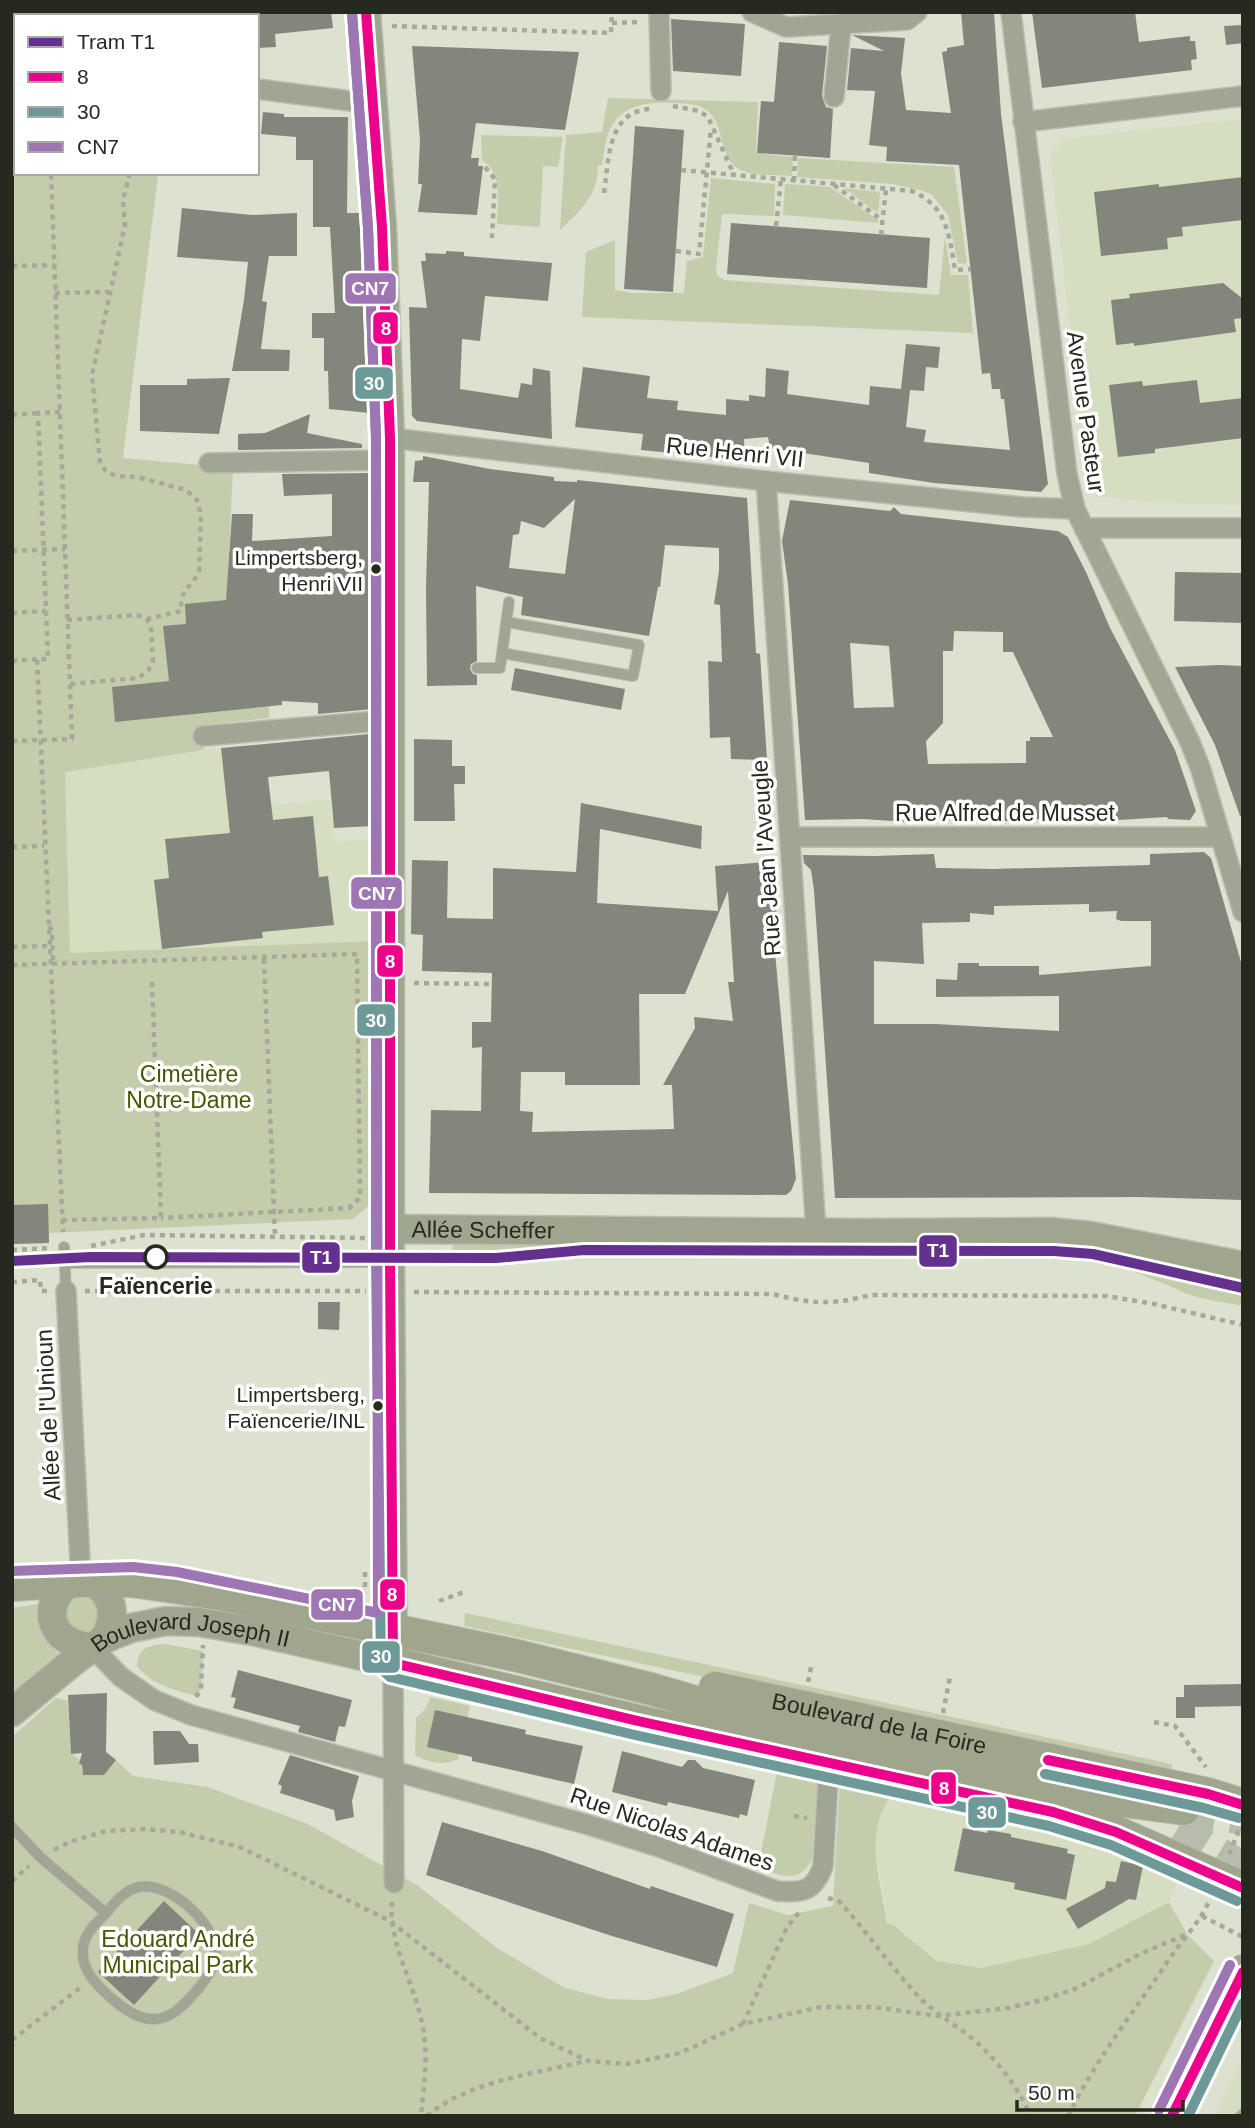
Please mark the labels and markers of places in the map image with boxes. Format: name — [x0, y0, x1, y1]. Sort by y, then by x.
place label: Limpertsberg, Henri VII — [235, 546, 363, 595]
marker: Limpertsberg, Henri VII — [369, 562, 383, 576]
marker: Faïencerie — [144, 1245, 168, 1269]
place label: Faïencerie — [99, 1273, 213, 1299]
place label: Limpertsberg, Faïencerie/INL — [227, 1383, 365, 1432]
marker: Limpertsberg, Faïencerie/INL — [371, 1399, 385, 1413]

